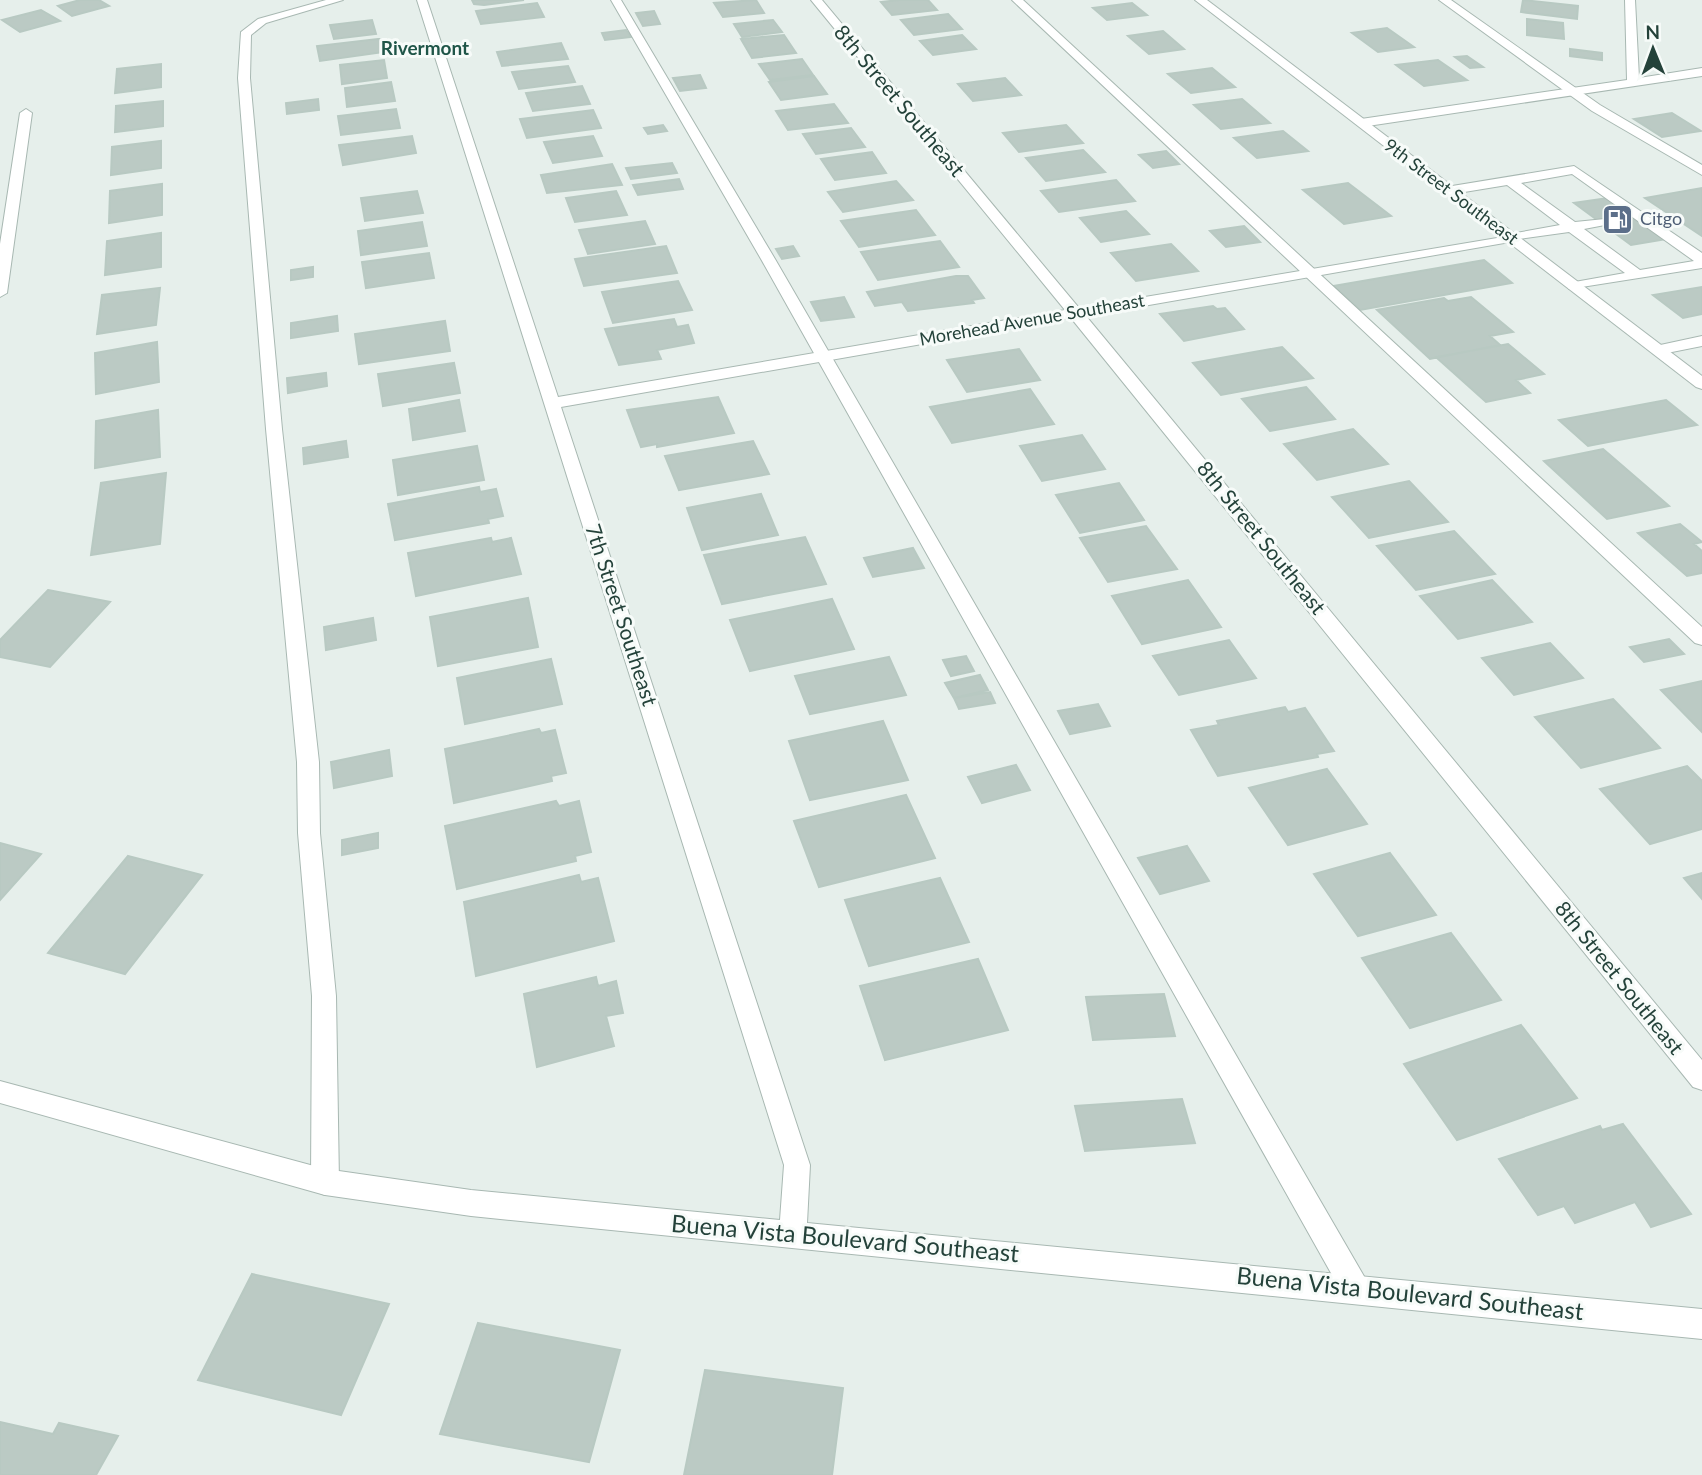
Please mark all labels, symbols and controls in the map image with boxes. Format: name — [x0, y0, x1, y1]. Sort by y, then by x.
north arrow — [1618, 14, 1688, 84]
street label: 8th Street Southeast — [830, 19, 971, 181]
text: N — [1645, 20, 1660, 43]
district label: Rivermont — [381, 36, 469, 59]
street label: 9th Street Southeast — [1380, 133, 1524, 249]
fuel station icon: Citgo — [1600, 202, 1634, 236]
place label: Citgo — [1640, 207, 1682, 229]
street label: Morehead Avenue Southeast — [918, 288, 1147, 350]
street label: 8th Street Southeast — [1193, 455, 1332, 619]
street label: 7th Street Southeast — [581, 520, 664, 709]
street label: 8th Street Southeast — [1551, 895, 1690, 1059]
street label: Buena Vista Boulevard Southeast — [670, 1208, 1021, 1267]
street label: Buena Vista Boulevard Southeast — [1235, 1260, 1586, 1325]

